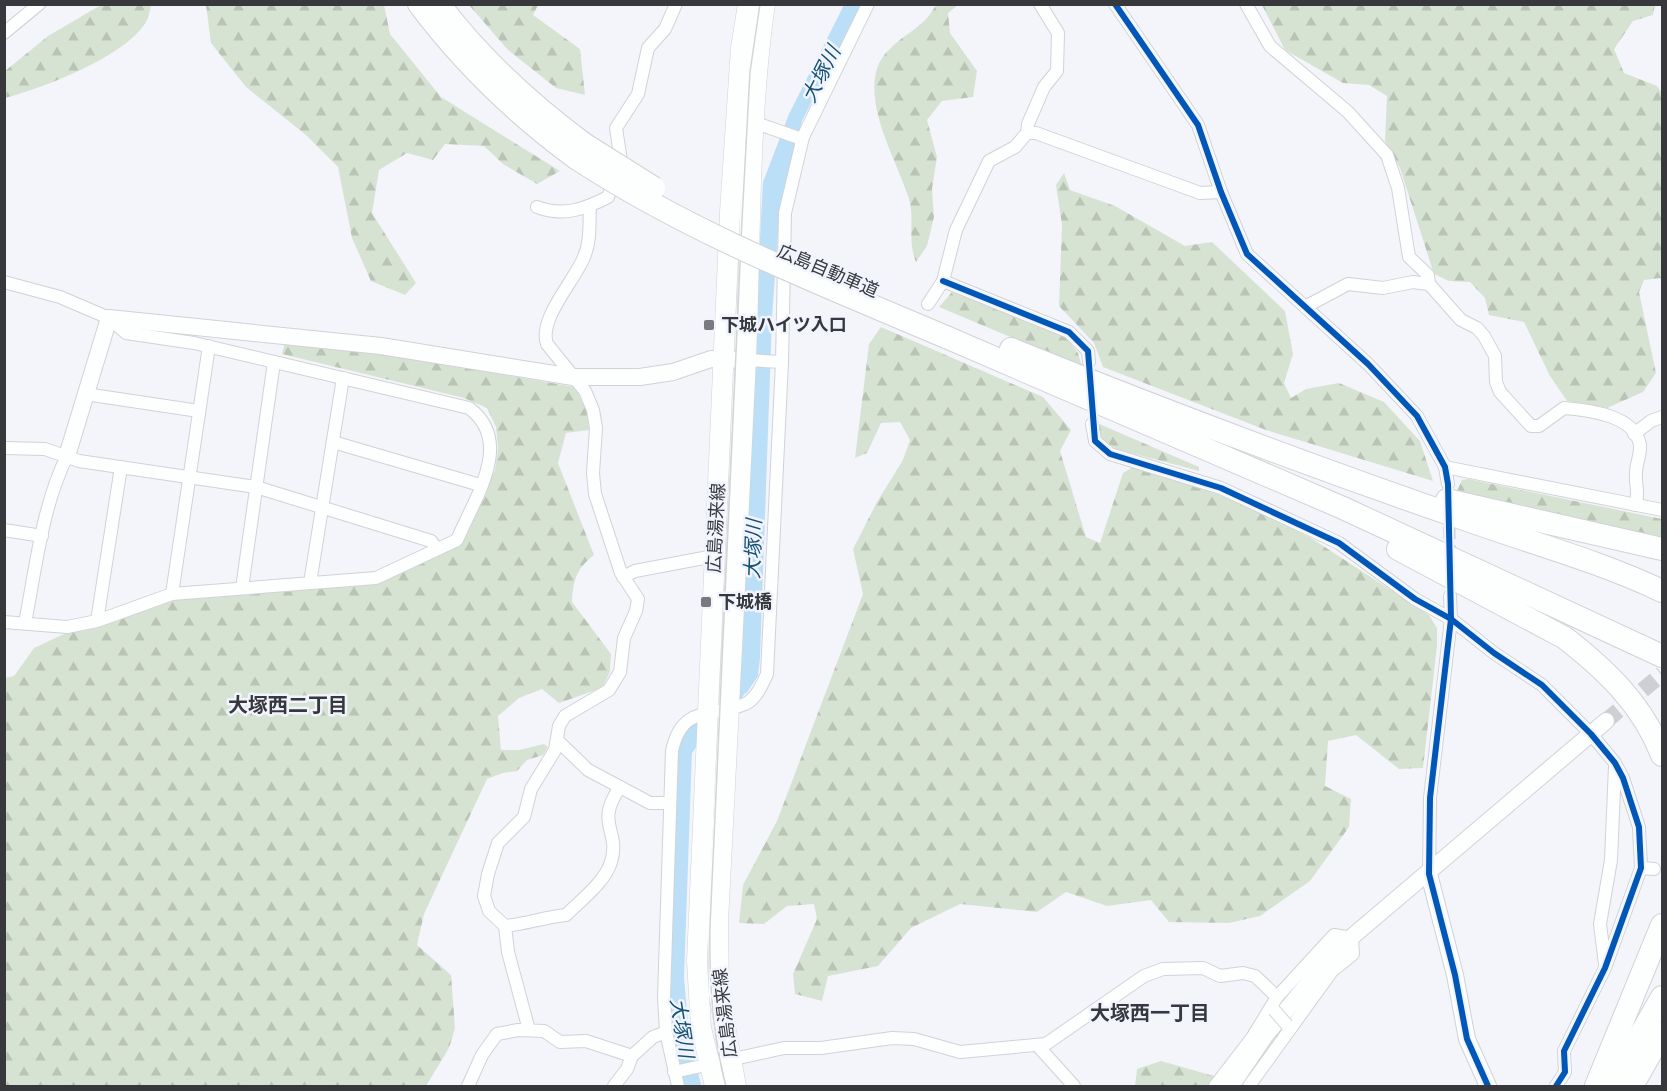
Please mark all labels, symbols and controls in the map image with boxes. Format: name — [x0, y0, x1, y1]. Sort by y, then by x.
water label: 大塚川 — [797, 40, 846, 106]
street label: 広島自動車道 — [774, 240, 882, 301]
place label: 下城ハイツ入口 — [721, 314, 847, 335]
marker: 下城ハイツ入口 — [702, 318, 716, 332]
street label: 広島湯来線 — [703, 482, 728, 573]
water label: 大塚川 — [740, 517, 766, 579]
place label: 下城橋 — [718, 591, 772, 612]
marker: 下城橋 — [699, 595, 713, 609]
district label: 大塚西二丁目 — [228, 693, 348, 717]
street label: 広島湯来線 — [709, 967, 740, 1059]
water label: 大塚川 — [665, 996, 699, 1061]
district label: 大塚西一丁目 — [1090, 1001, 1210, 1025]

